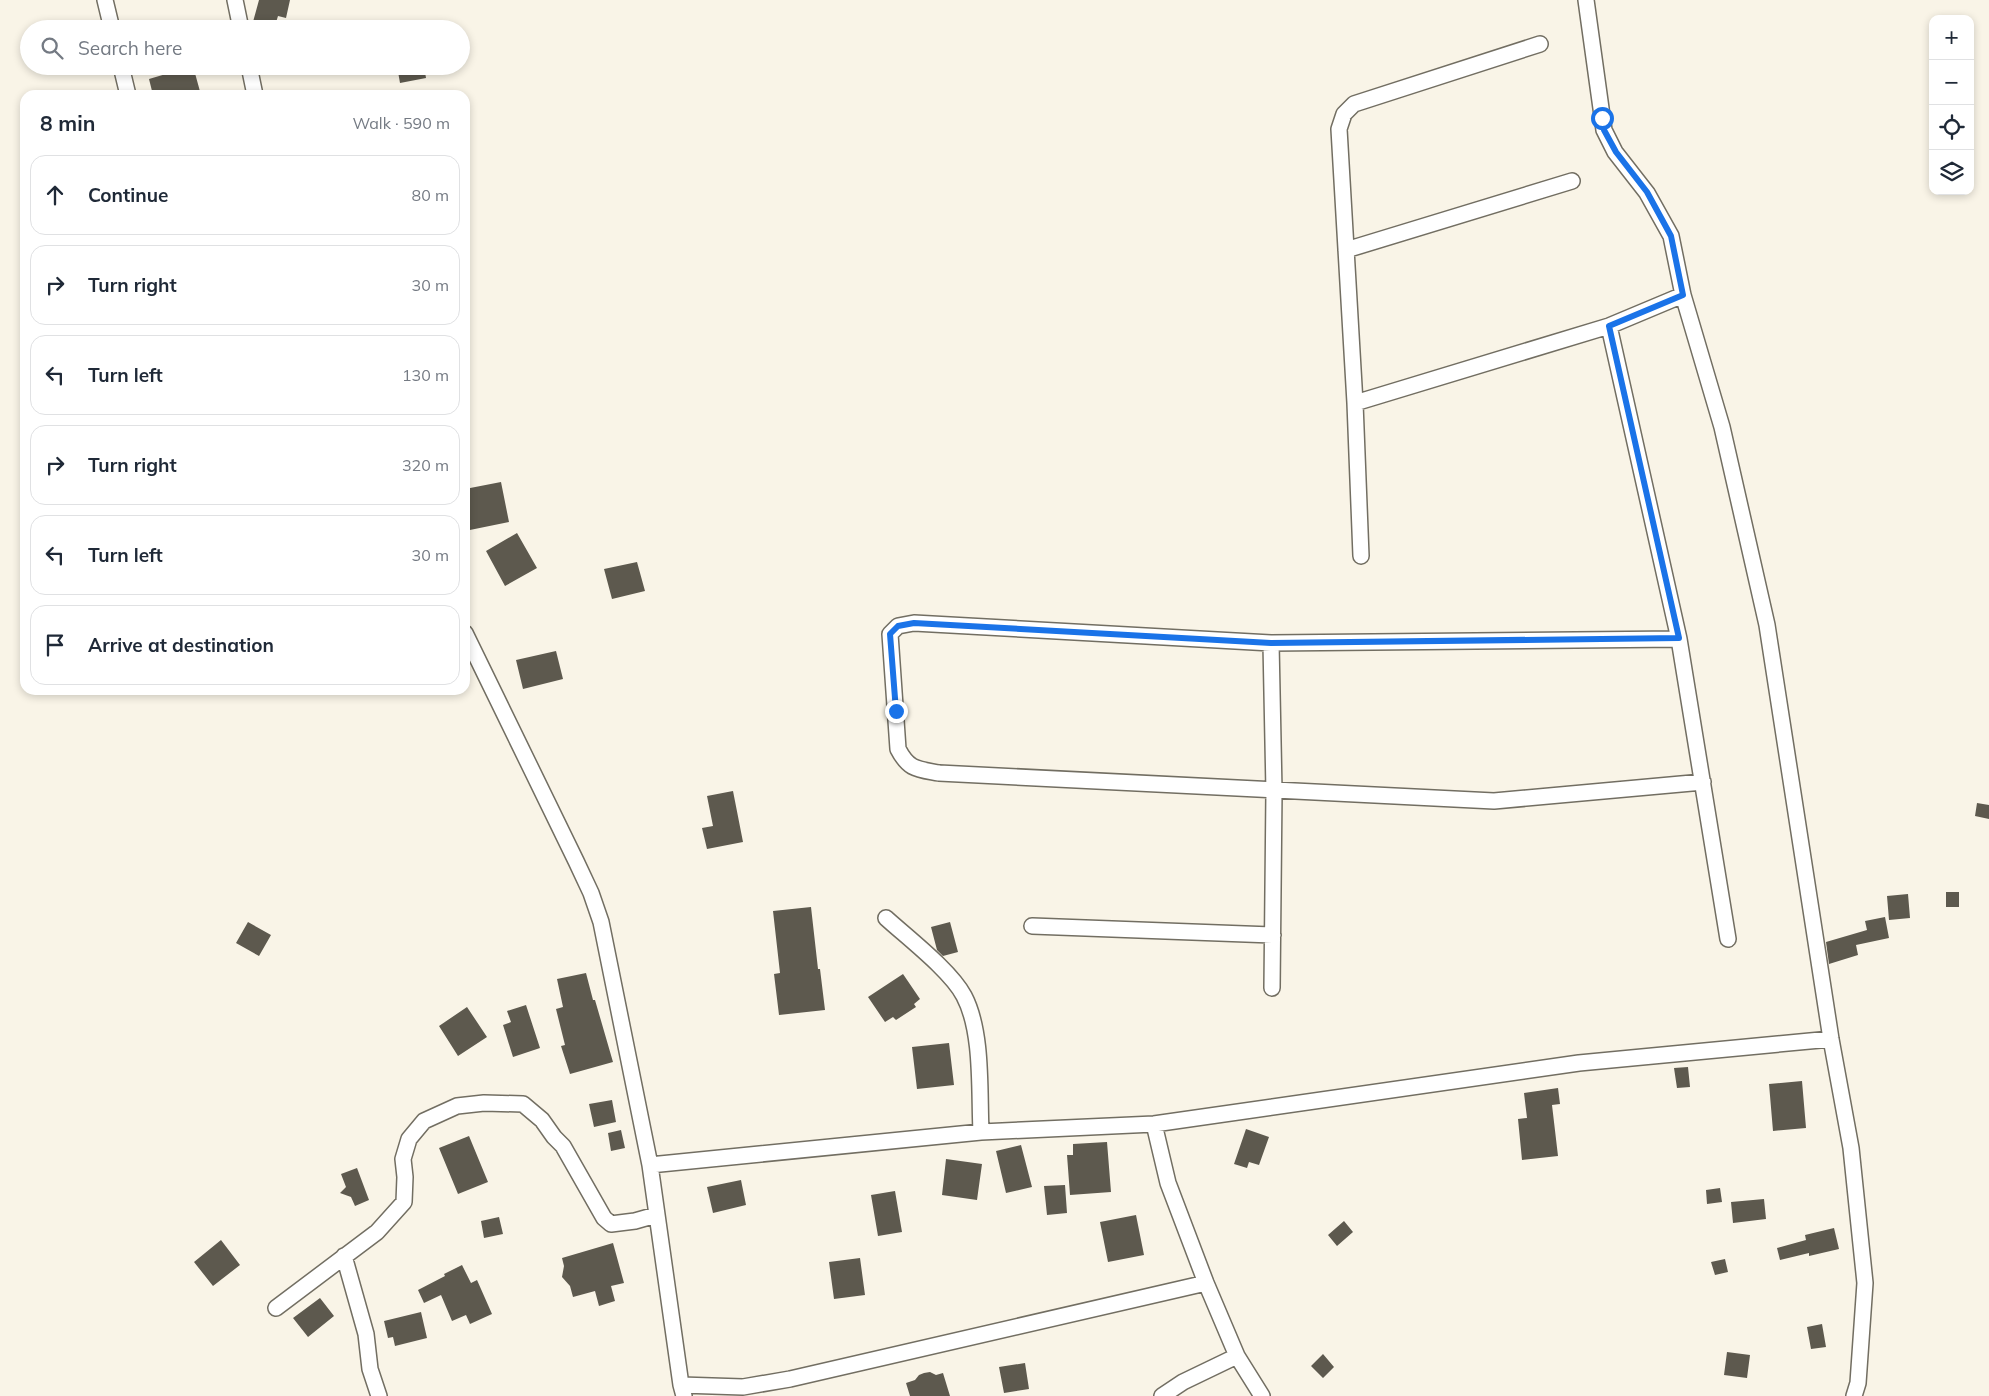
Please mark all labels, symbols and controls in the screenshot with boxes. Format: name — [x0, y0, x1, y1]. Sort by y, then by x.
map controls — [1929, 15, 1974, 195]
button: + — [1929, 15, 1974, 60]
search box — [20, 20, 470, 75]
icon: search — [38, 34, 66, 62]
text: Search here — [78, 36, 182, 60]
button: − — [1929, 60, 1974, 105]
button: locate — [1929, 105, 1974, 150]
route start — [1591, 107, 1614, 130]
text: 8 min — [40, 110, 95, 136]
text: Walk · 590 m — [352, 113, 450, 133]
button: layers — [1929, 150, 1974, 195]
icon: ahead — [41, 181, 69, 209]
text: Continue — [88, 183, 168, 207]
text: 80 m — [412, 185, 449, 205]
icon: right — [41, 271, 69, 299]
text: Turn right — [88, 273, 177, 297]
text: 30 m — [412, 275, 449, 295]
icon: left — [41, 361, 69, 389]
text: Turn left — [88, 363, 163, 387]
text: 130 m — [402, 365, 449, 385]
icon: right — [41, 451, 69, 479]
text: Turn right — [88, 453, 177, 477]
text: 320 m — [402, 455, 449, 475]
icon: left — [41, 541, 69, 569]
text: Turn left — [88, 543, 163, 567]
text: 30 m — [412, 545, 449, 565]
icon: arrive — [41, 631, 69, 659]
text: Arrive at destination — [88, 633, 274, 657]
route end — [885, 700, 908, 723]

